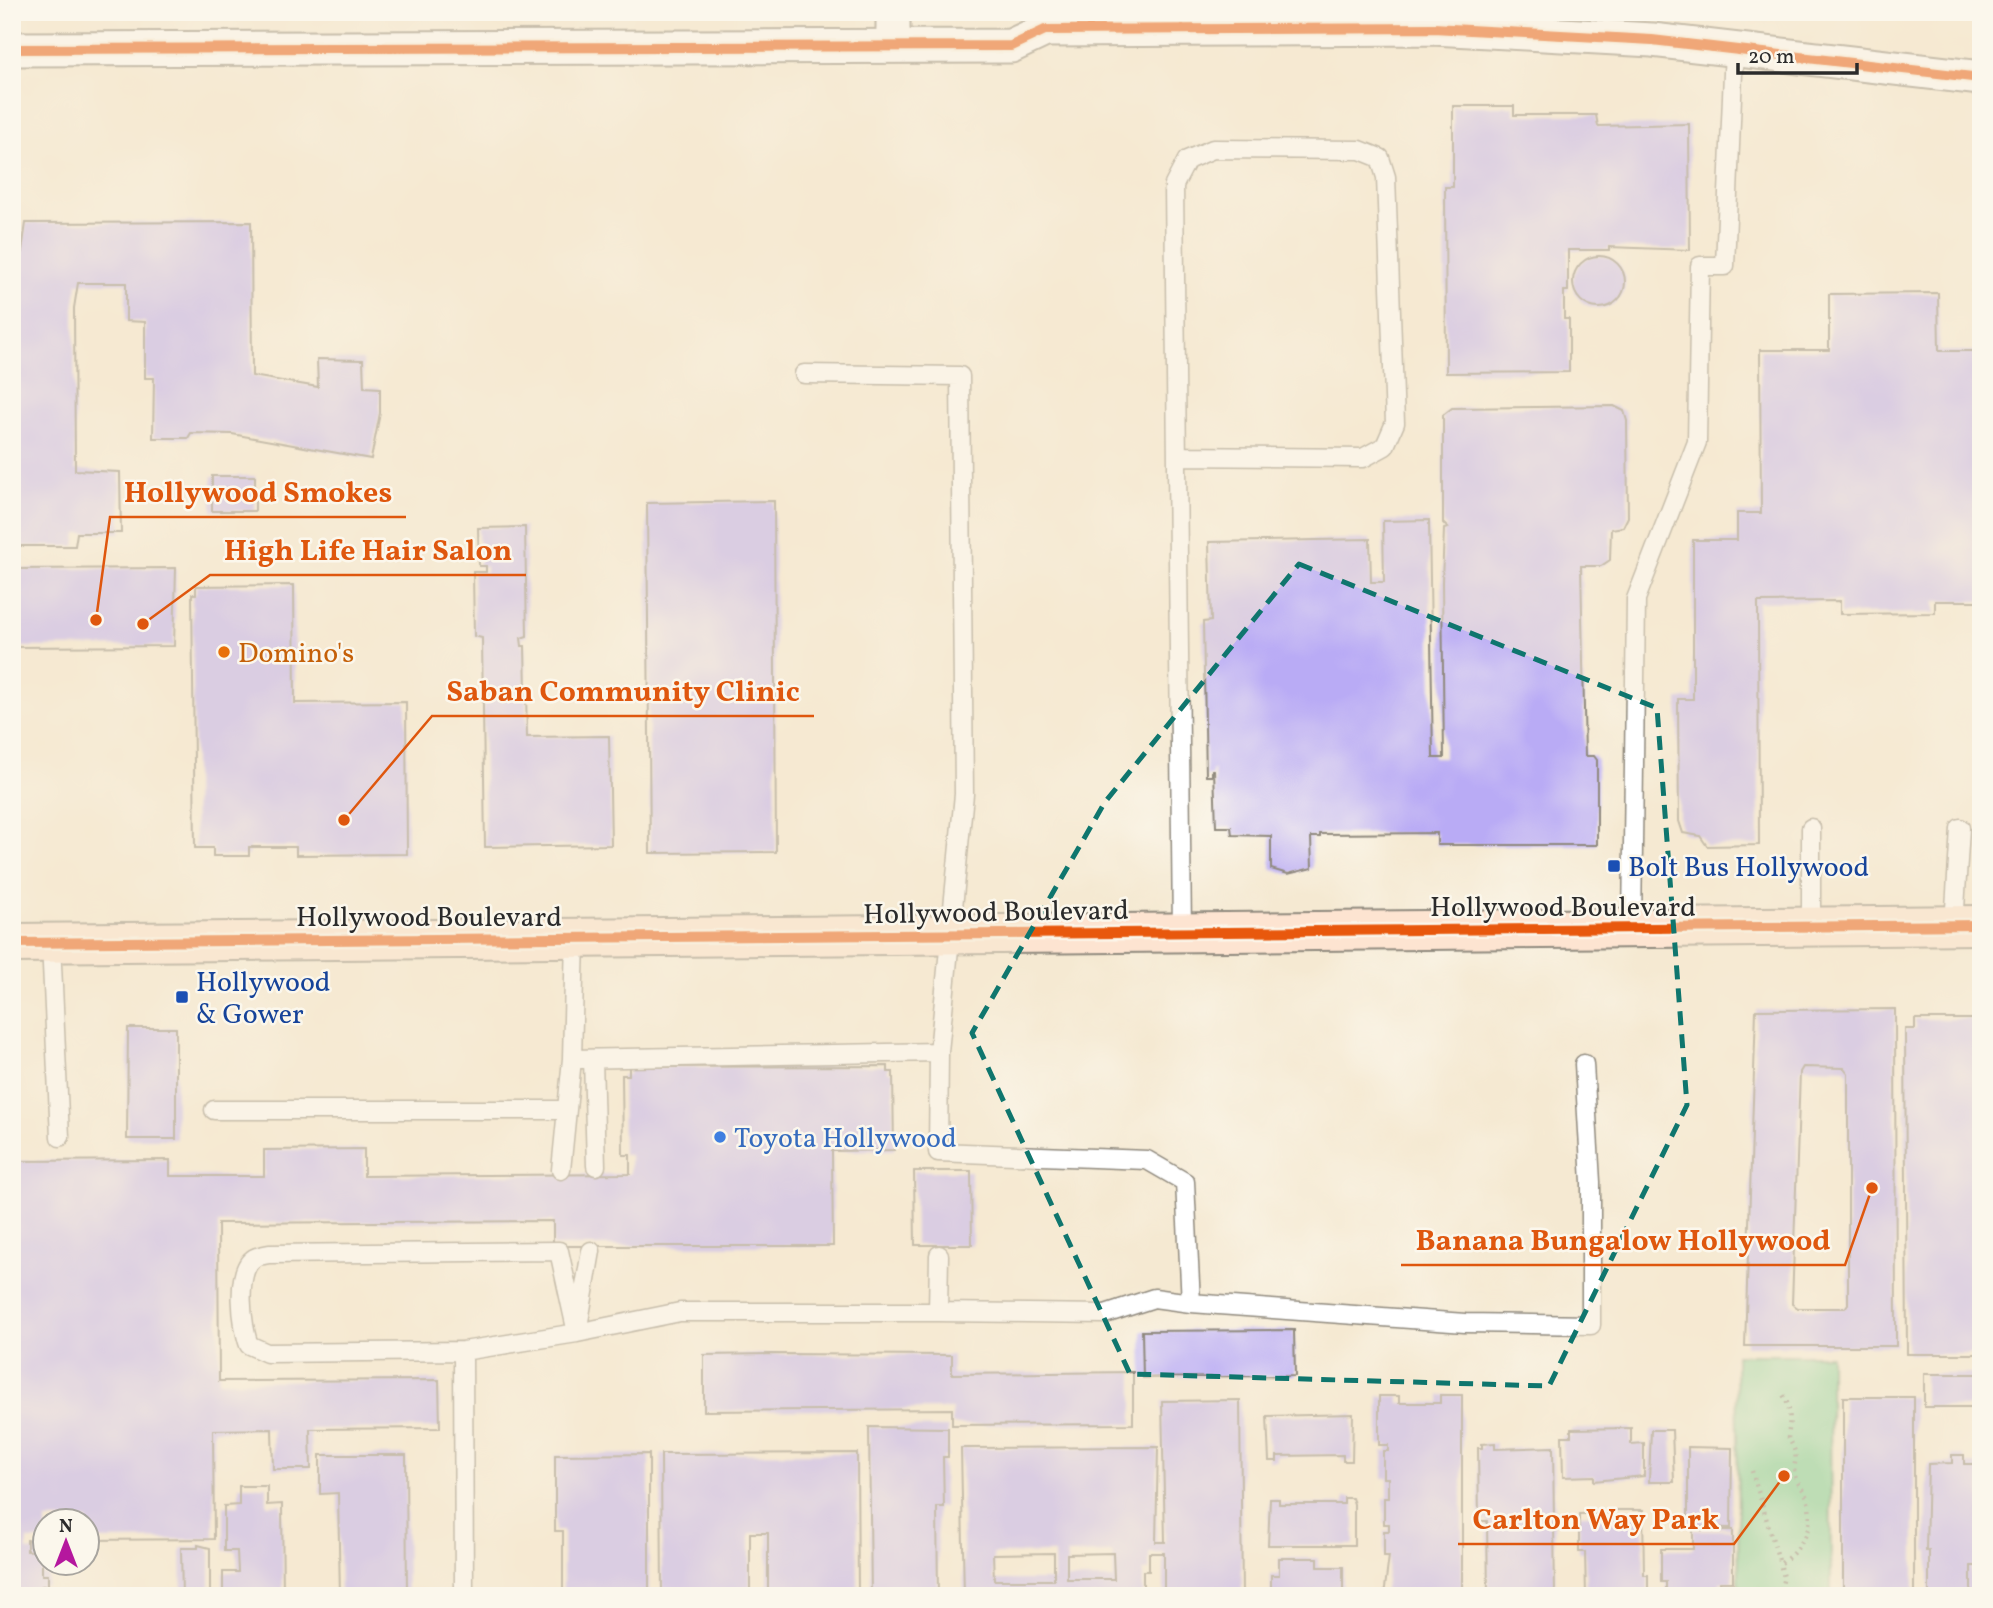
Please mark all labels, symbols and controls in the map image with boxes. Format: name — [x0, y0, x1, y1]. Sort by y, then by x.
scale bar — [1738, 32, 1856, 76]
text: 20 m — [1748, 43, 1794, 72]
callout: Hollywood Smokes — [110, 466, 406, 517]
text: Hollywood Smokes — [124, 473, 392, 515]
callout: High Life Hair Salon — [210, 524, 526, 575]
text: High Life Hair Salon — [224, 531, 512, 573]
place label: Domino's — [238, 635, 354, 674]
marker: Domino's — [216, 644, 232, 660]
callout: Saban Community Clinic — [432, 665, 814, 716]
text: Saban Community Clinic — [446, 672, 800, 714]
place label: Bolt Bus Hollywood — [1628, 849, 1869, 888]
marker: Bolt Bus Hollywood — [1606, 858, 1622, 874]
street label: Hollywood Boulevard — [1430, 889, 1696, 928]
street label: Hollywood Boulevard — [863, 892, 1129, 935]
street label: Hollywood Boulevard — [296, 899, 562, 938]
place label: Hollywood & Gower — [196, 964, 331, 1035]
marker: Hollywood & Gower — [174, 989, 190, 1005]
place label: Toyota Hollywood — [734, 1120, 957, 1159]
marker: Toyota Hollywood — [712, 1129, 728, 1145]
callout: Banana Bungalow Hollywood — [1401, 1214, 1845, 1265]
text: Banana Bungalow Hollywood — [1415, 1221, 1831, 1263]
callout: Carlton Way Park — [1458, 1493, 1734, 1544]
text: Carlton Way Park — [1473, 1500, 1719, 1542]
north arrow — [32, 1506, 102, 1576]
text: N — [59, 1514, 73, 1540]

